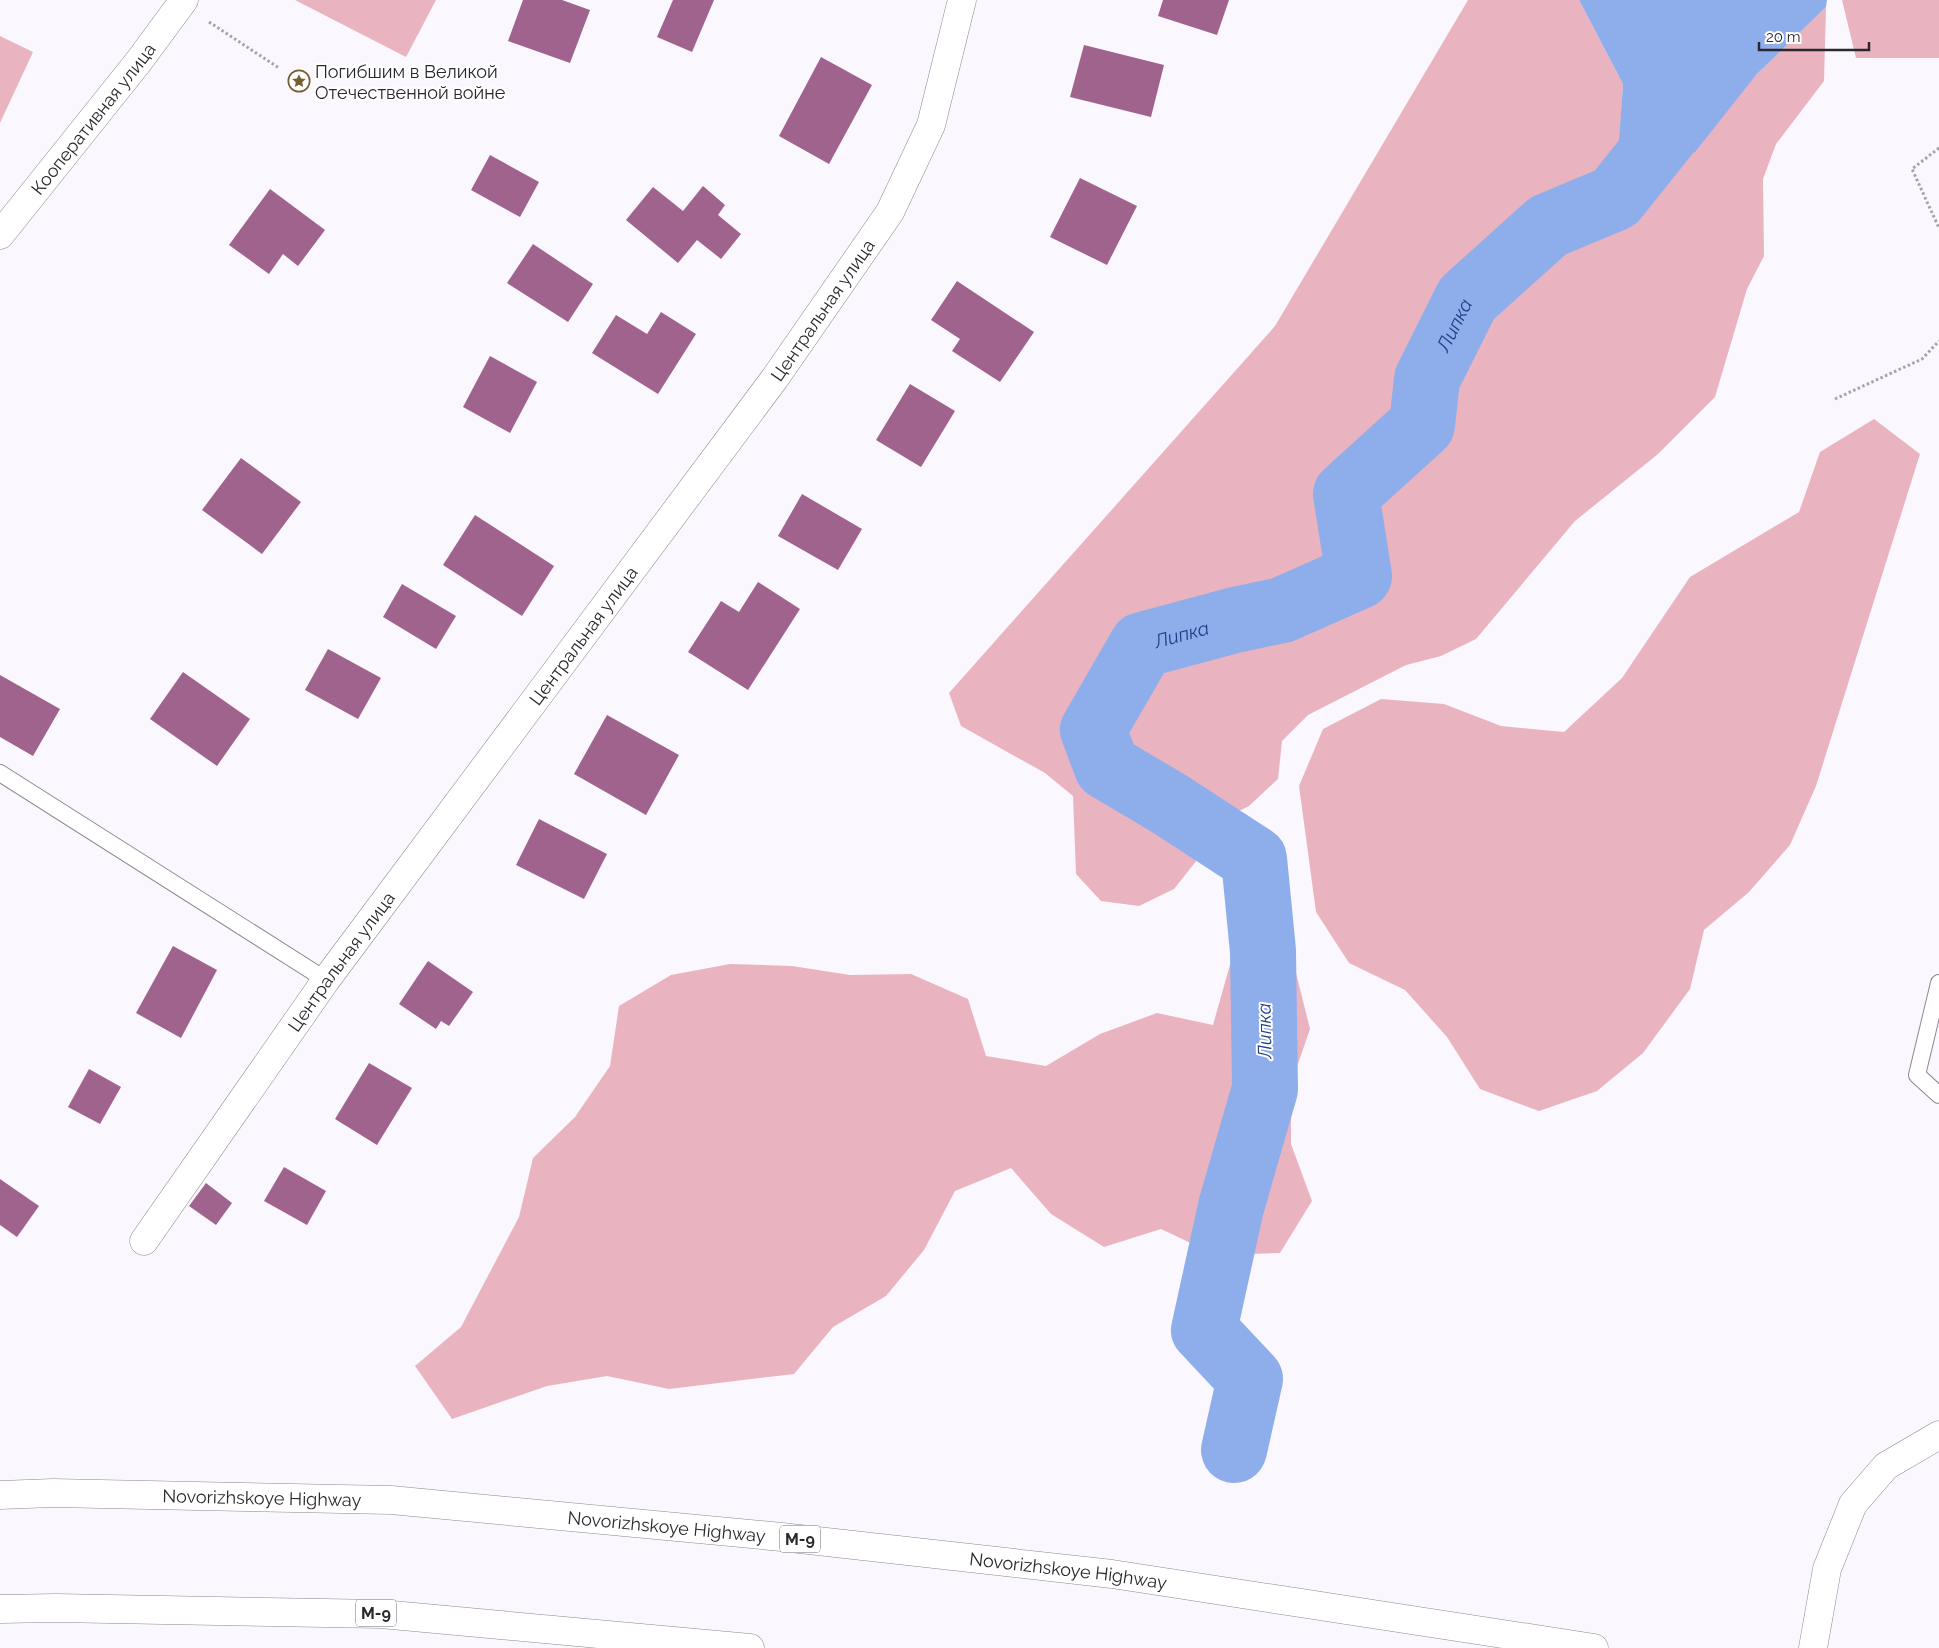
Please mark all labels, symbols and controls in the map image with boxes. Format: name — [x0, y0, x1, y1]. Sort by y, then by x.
scale bar — [1759, 20, 1869, 52]
text: 20 m — [1766, 28, 1801, 46]
street label: Кооперативная улица — [26, 39, 159, 198]
place label: Погибшим в Великой Отечественной войне — [315, 61, 506, 103]
place icon: Погибшим в Великой Отечественной войне — [287, 69, 311, 93]
street label: Центральная улица — [766, 235, 878, 385]
water label: Липка — [1431, 295, 1476, 356]
street label: Центральная улица — [524, 562, 641, 709]
water label: Липка — [1150, 617, 1211, 653]
street label: Центральная улица — [283, 887, 399, 1035]
water label: Липка — [1253, 1003, 1276, 1060]
street label: Novorizhskoye Highway — [162, 1485, 362, 1510]
street label: Novorizhskoye Highway — [567, 1506, 767, 1546]
road number: М-9 — [780, 1526, 820, 1552]
street label: Novorizhskoye Highway — [968, 1548, 1169, 1593]
road number: М-9 — [356, 1600, 396, 1626]

